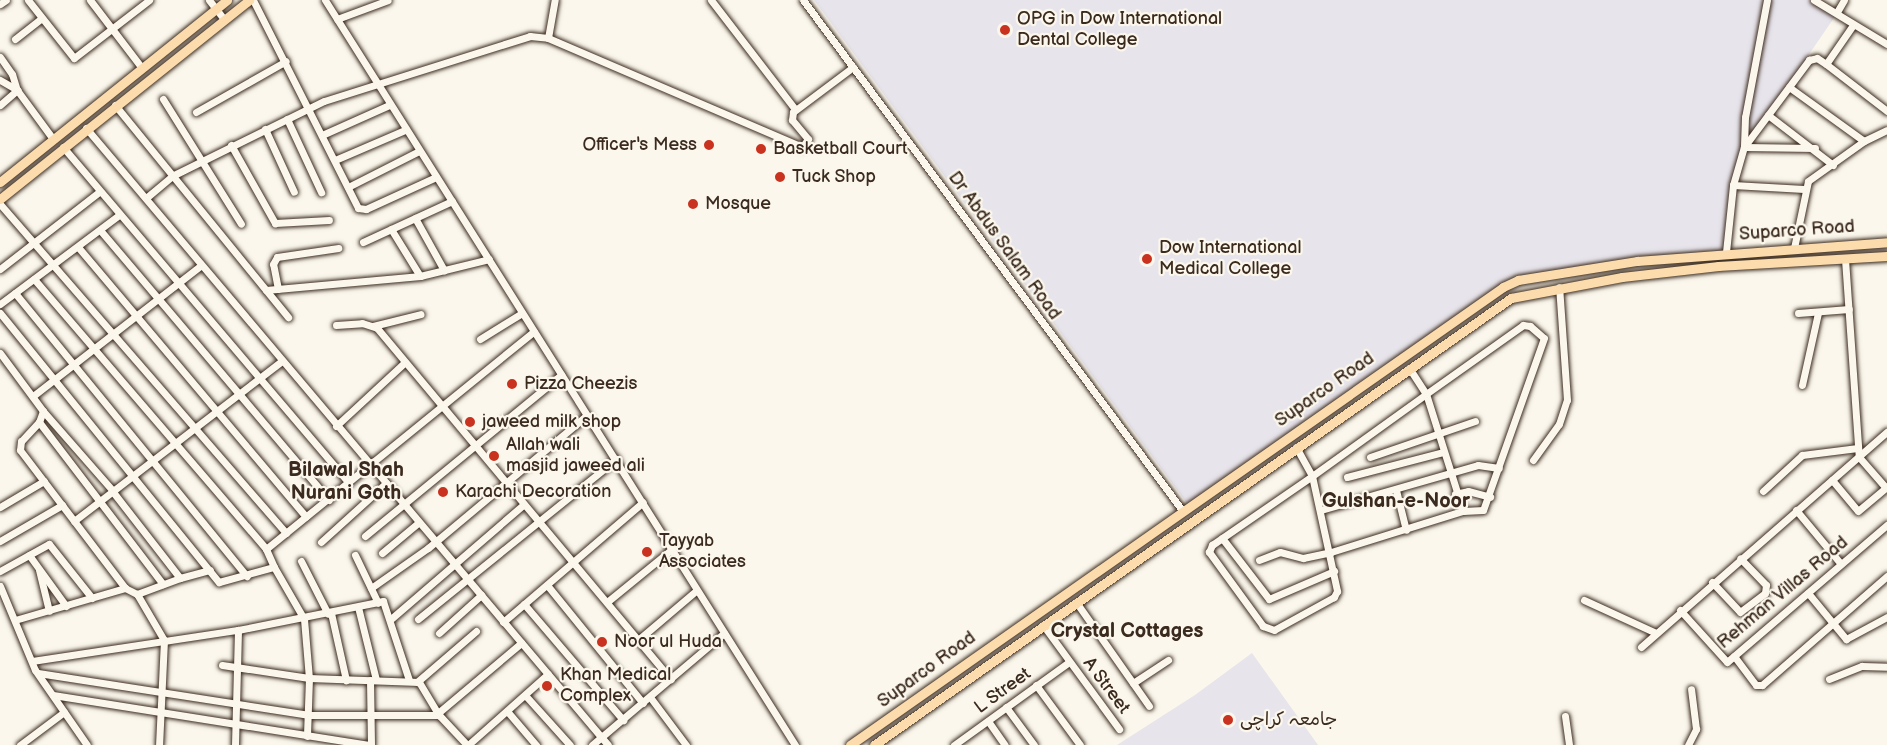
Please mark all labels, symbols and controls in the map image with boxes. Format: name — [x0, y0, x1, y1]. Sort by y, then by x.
place label: OPG in Dow International Dental College — [1017, 9, 1222, 52]
marker: OPG in Dow International Dental College — [998, 23, 1012, 37]
place label: Officer's Mess — [583, 134, 697, 156]
marker: Officer's Mess — [702, 138, 716, 152]
place label: Basketball Court — [773, 138, 907, 160]
marker: Basketball Court — [754, 142, 768, 156]
place label: Tuck Shop — [792, 166, 876, 188]
street label: Dr Abdus Salam Road — [943, 168, 1065, 324]
marker: Tuck Shop — [773, 170, 787, 184]
place label: Mosque — [705, 193, 771, 215]
marker: Mosque — [686, 197, 700, 211]
street label: Suparco Road — [1738, 216, 1856, 246]
place label: Dow International Medical College — [1159, 238, 1301, 280]
marker: Dow International Medical College — [1140, 252, 1154, 266]
street label: Suparco Road — [1271, 348, 1379, 432]
place label: Pizza Cheezis — [524, 373, 637, 395]
marker: Pizza Cheezis — [505, 377, 519, 391]
place label: jaweed milk shop — [482, 411, 621, 433]
marker: jaweed milk shop — [463, 415, 477, 429]
place label: Allah wali masjid jaweed ali — [506, 435, 645, 478]
marker: Allah wali masjid jaweed ali — [487, 449, 501, 463]
district label: Bilawal Shah Nurani Goth — [288, 459, 404, 506]
place label: Karachi Decoration — [455, 481, 611, 503]
marker: Karachi Decoration — [436, 485, 450, 499]
district label: Gulshan-e-Noor — [1322, 489, 1470, 513]
place label: Tayyab Associates — [659, 531, 746, 574]
street label: Rehman Villas Road — [1713, 532, 1853, 654]
marker: Tayyab Associates — [640, 545, 654, 559]
district label: Crystal Cottages — [1051, 619, 1203, 643]
street label: Suparco Road — [874, 627, 980, 713]
place label: Noor ul Huda — [614, 631, 722, 653]
marker: Noor ul Huda — [595, 635, 609, 649]
street label: A Street — [1078, 653, 1134, 719]
street label: L Street — [971, 663, 1035, 719]
place label: Khan Medical Complex — [560, 665, 671, 708]
marker: Khan Medical Complex — [538, 677, 556, 695]
place label: جامعہ کراچی — [1240, 709, 1337, 731]
marker: جامعہ کراچی — [1221, 713, 1235, 727]

